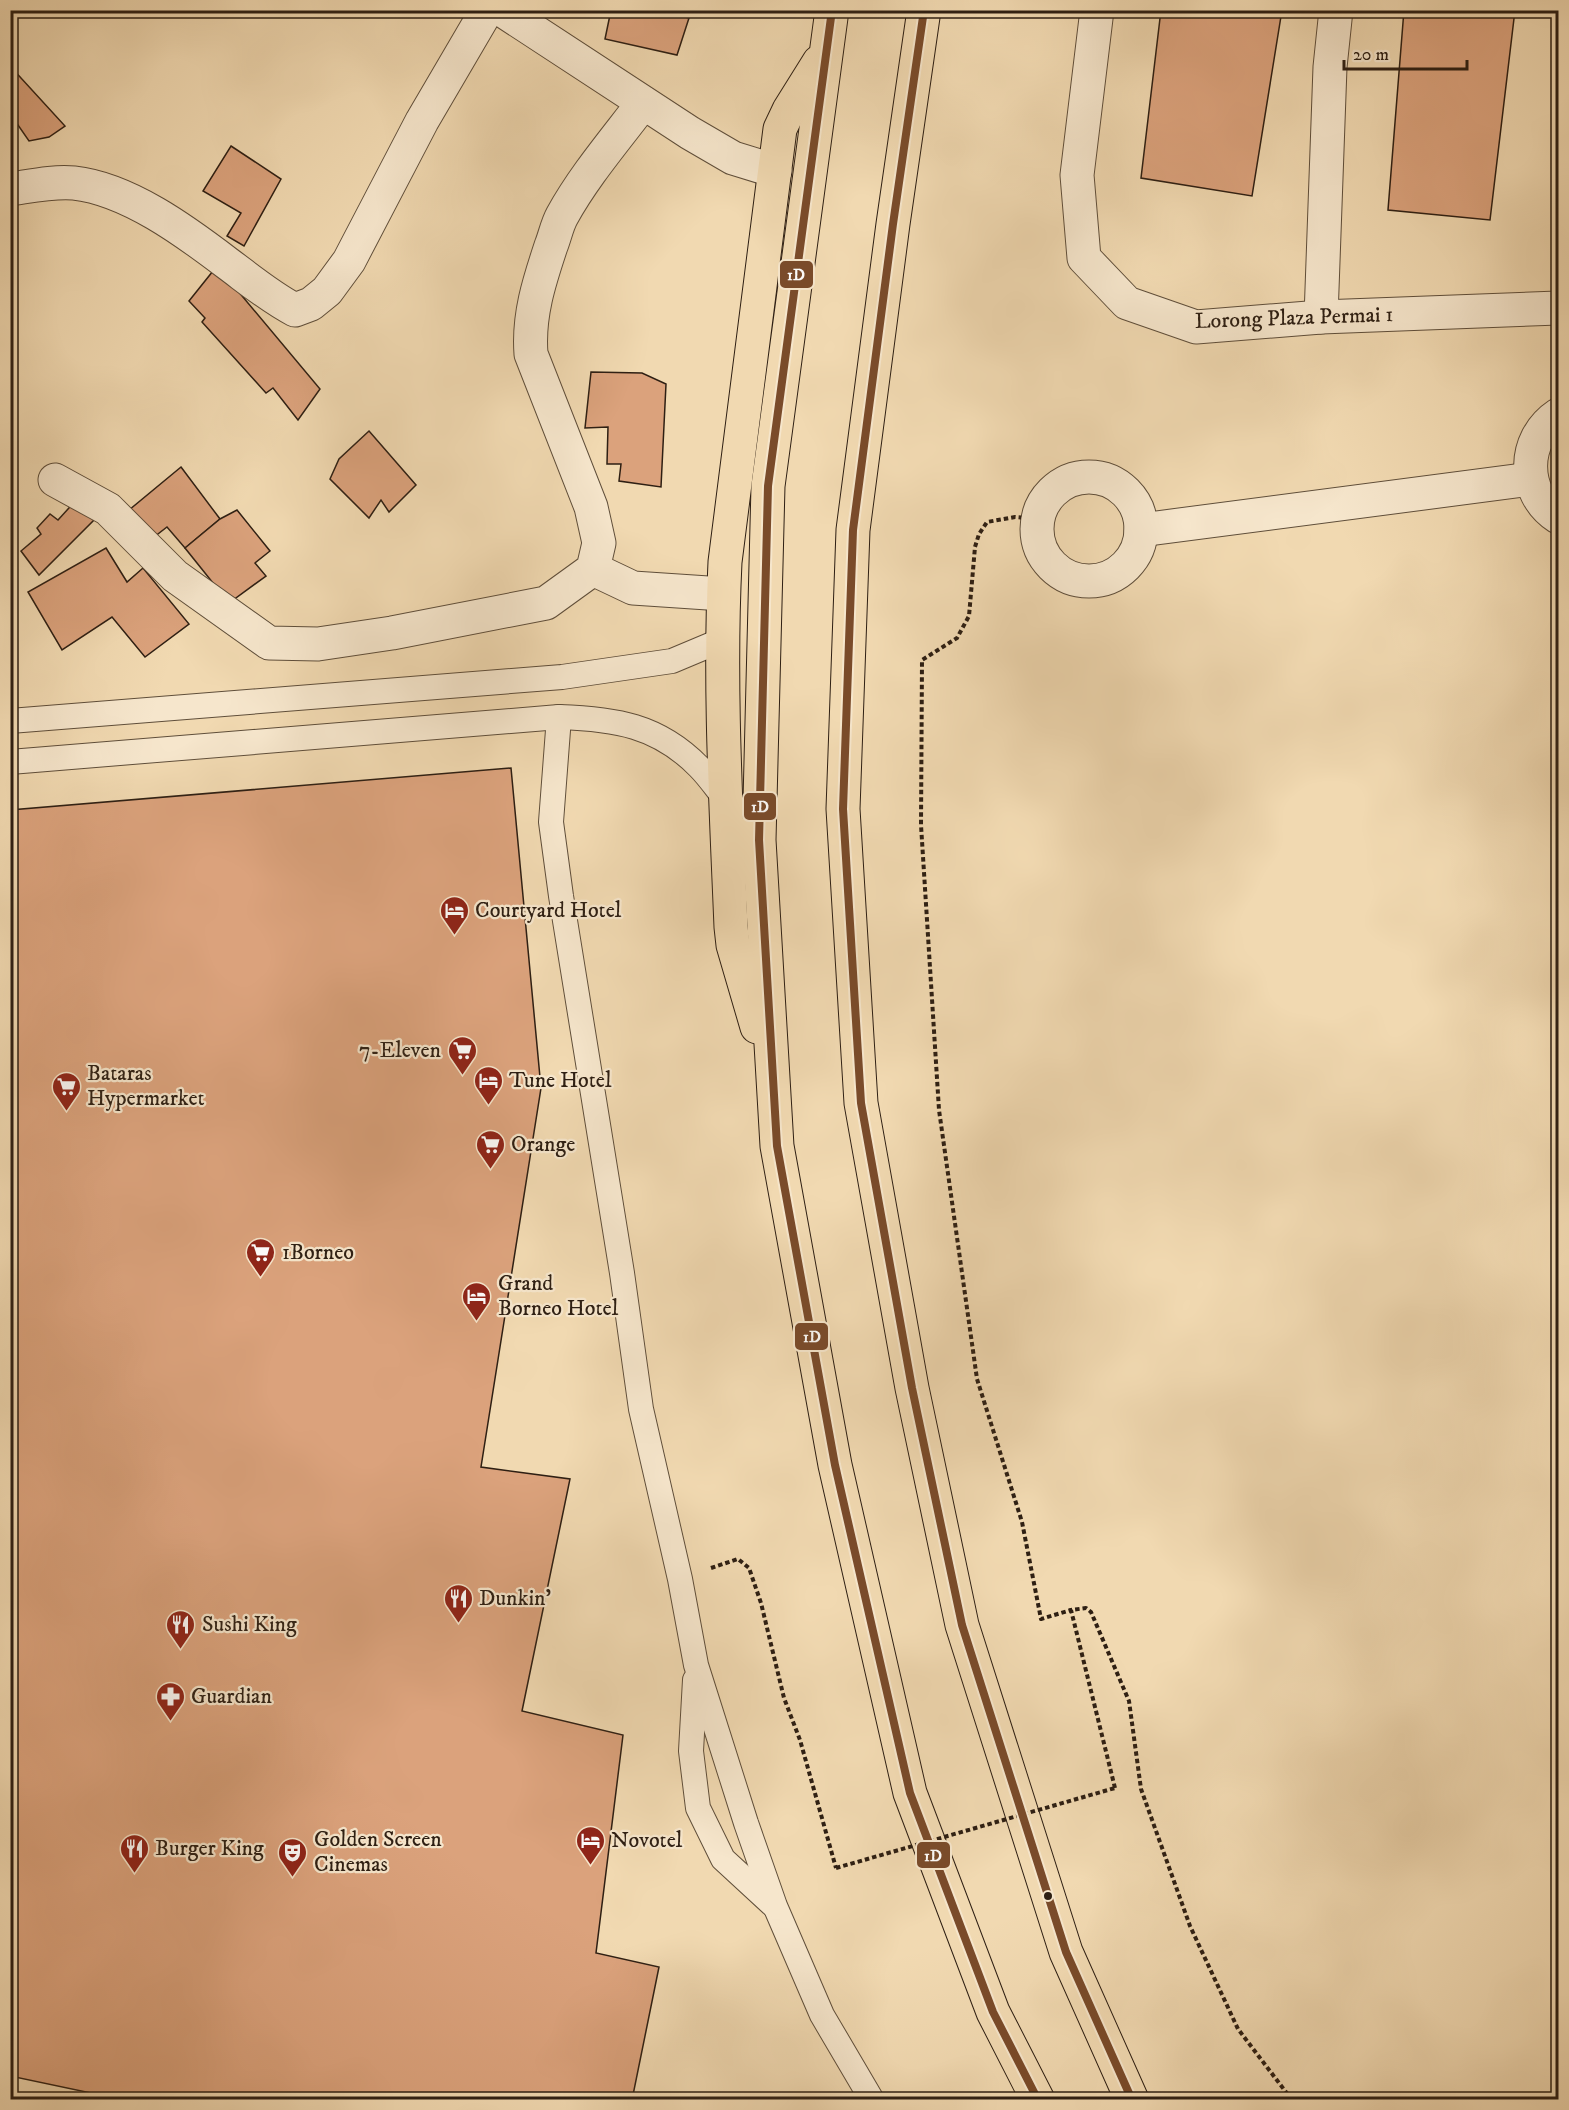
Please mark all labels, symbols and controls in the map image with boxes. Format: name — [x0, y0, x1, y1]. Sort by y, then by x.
scale bar — [1344, 33, 1467, 71]
text: 20 m — [1353, 44, 1389, 66]
line badge: 1D — [779, 260, 814, 289]
text: 1D — [787, 265, 805, 285]
street label: Lorong Plaza Permai 1 — [1194, 301, 1394, 335]
line badge: 1D — [743, 792, 777, 821]
text: 1D — [751, 797, 769, 817]
hotel icon: Courtyard Hotel — [438, 894, 470, 936]
place label: Courtyard Hotel — [475, 897, 622, 924]
supermarket icon: 7-Eleven — [446, 1034, 478, 1076]
place label: 7-Eleven — [359, 1037, 442, 1064]
place label: Bataras Hypermarket — [87, 1060, 205, 1112]
hotel icon: Tune Hotel — [472, 1064, 504, 1106]
place label: Tune Hotel — [509, 1067, 612, 1094]
supermarket icon: Bataras Hypermarket — [50, 1070, 82, 1112]
supermarket icon: Orange — [474, 1128, 506, 1170]
place label: Orange — [511, 1131, 575, 1158]
supermarket icon: 1Borneo — [245, 1236, 277, 1278]
place label: 1Borneo — [282, 1239, 354, 1266]
place label: Grand Borneo Hotel — [498, 1270, 619, 1322]
hotel icon: Grand Borneo Hotel — [461, 1280, 493, 1322]
line badge: 1D — [794, 1322, 829, 1351]
text: 1D — [803, 1327, 821, 1347]
restaurant icon: Dunkin' — [442, 1582, 474, 1624]
place label: Dunkin' — [479, 1585, 551, 1612]
restaurant icon: Sushi King — [165, 1608, 197, 1650]
place label: Sushi King — [202, 1611, 297, 1638]
pharmacy icon: Guardian — [154, 1680, 186, 1722]
place label: Guardian — [191, 1683, 272, 1710]
hotel icon: Novotel — [574, 1824, 606, 1866]
place label: Golden Screen Cinemas — [314, 1826, 442, 1878]
place label: Novotel — [611, 1827, 683, 1854]
restaurant icon: Burger King — [118, 1832, 150, 1874]
place label: Burger King — [155, 1835, 264, 1862]
theatre icon: Golden Screen Cinemas — [277, 1836, 309, 1878]
line badge: 1D — [916, 1841, 951, 1869]
text: 1D — [924, 1846, 942, 1866]
unlabelled marker — [1042, 1890, 1054, 1902]

